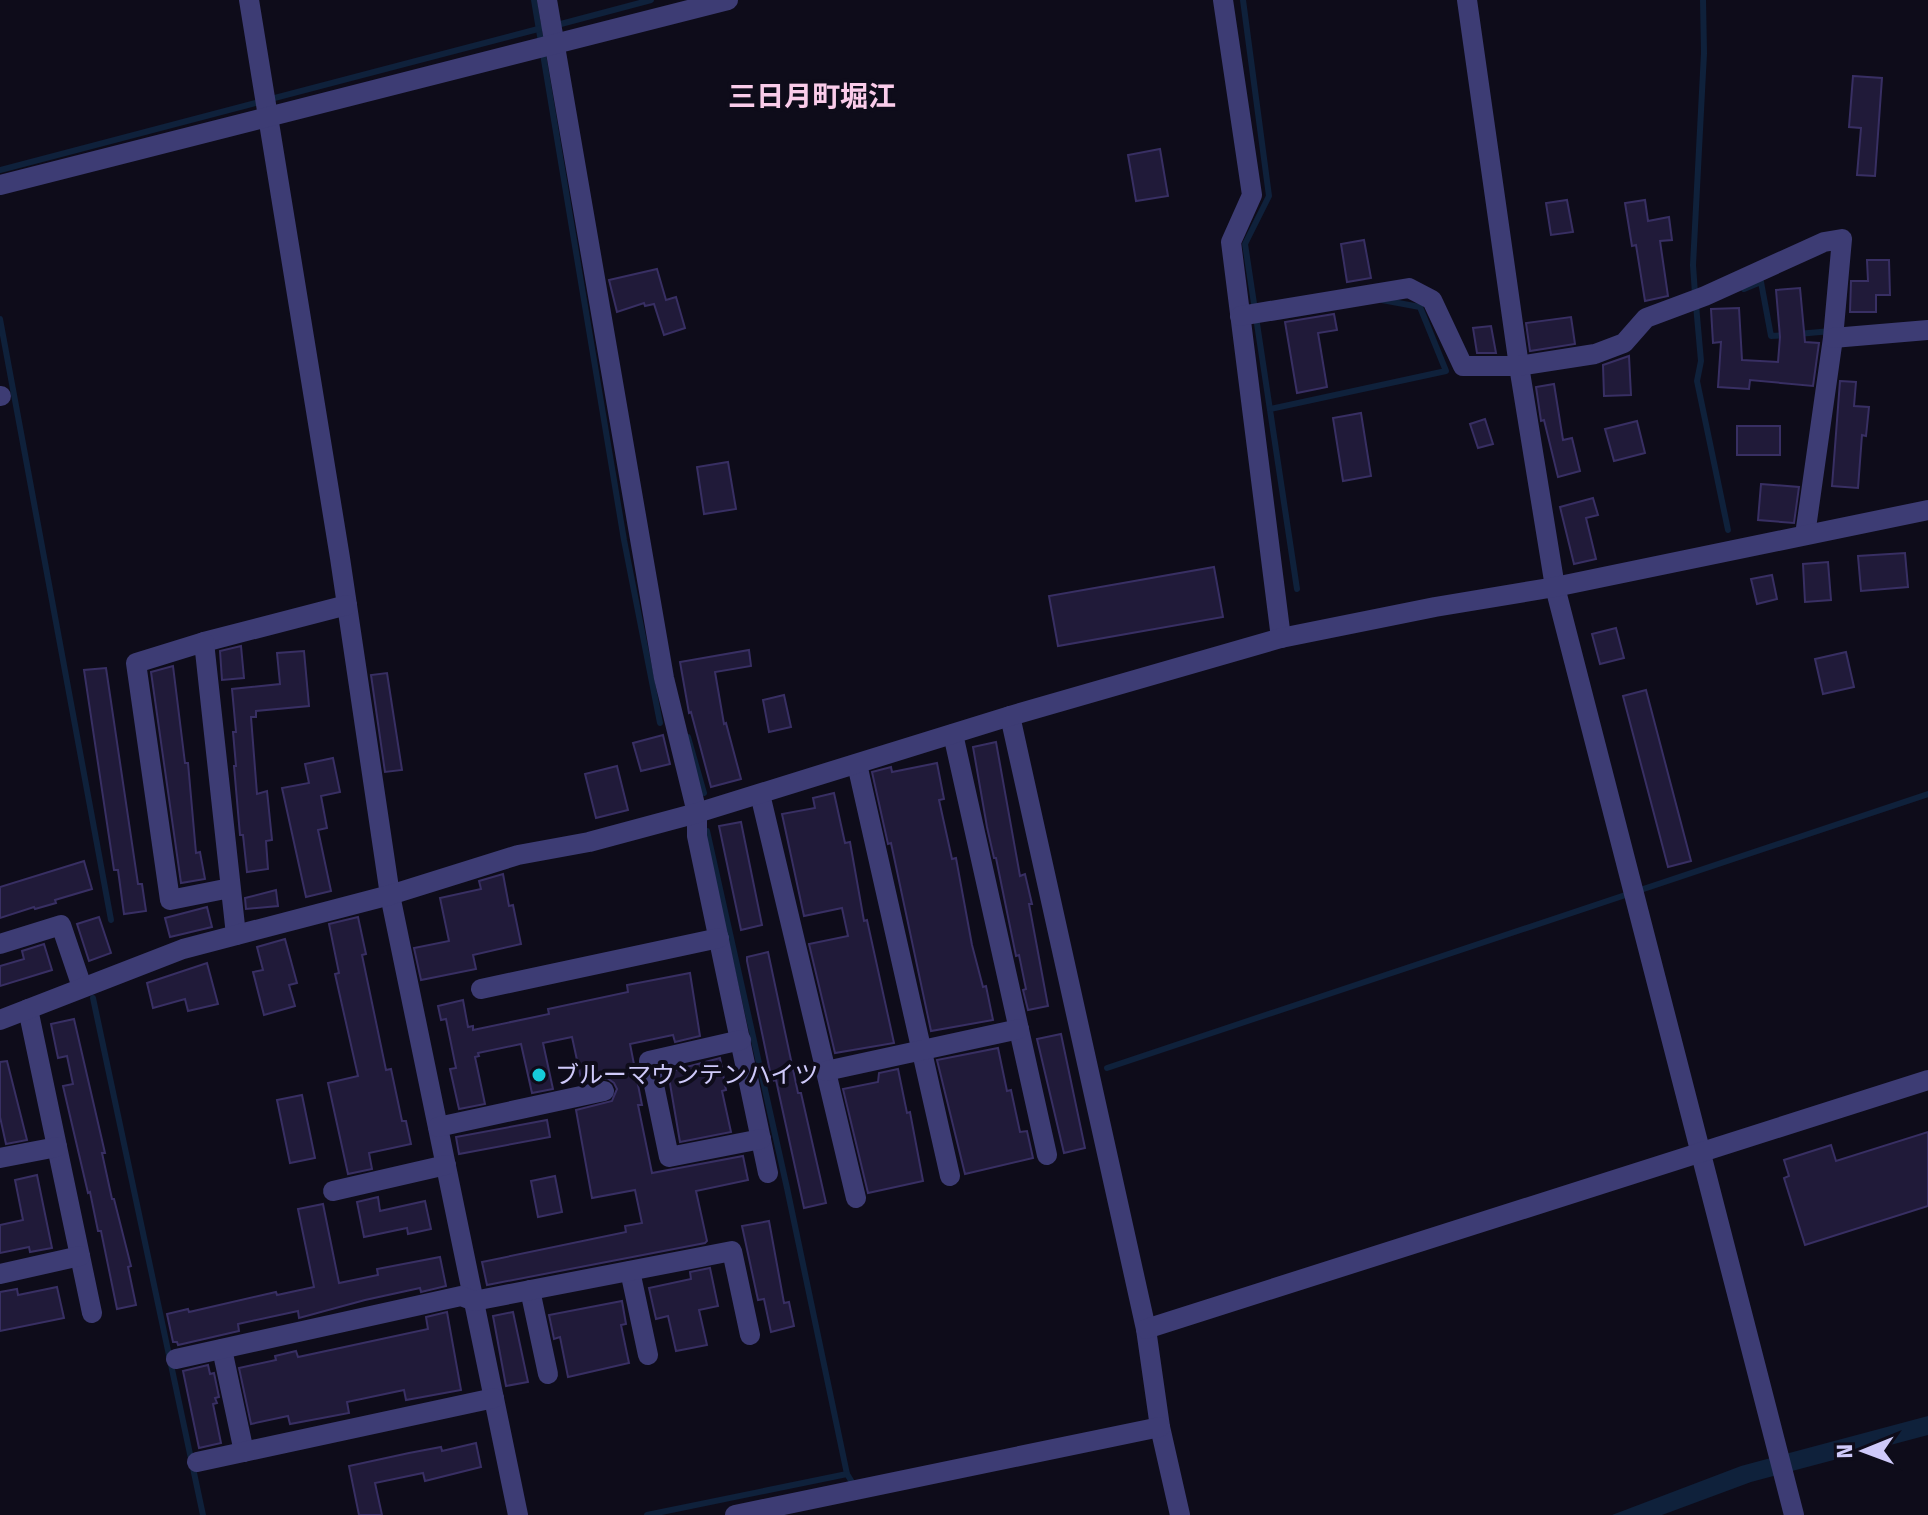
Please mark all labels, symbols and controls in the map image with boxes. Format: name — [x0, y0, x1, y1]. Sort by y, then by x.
district label: 三日月町堀江 — [728, 80, 896, 113]
place label: ブルーマウンテンハイツ — [555, 1061, 819, 1089]
marker: ブルーマウンテンハイツ — [530, 1066, 548, 1084]
north arrow — [1824, 1411, 1904, 1491]
text: N — [1831, 1444, 1858, 1459]

